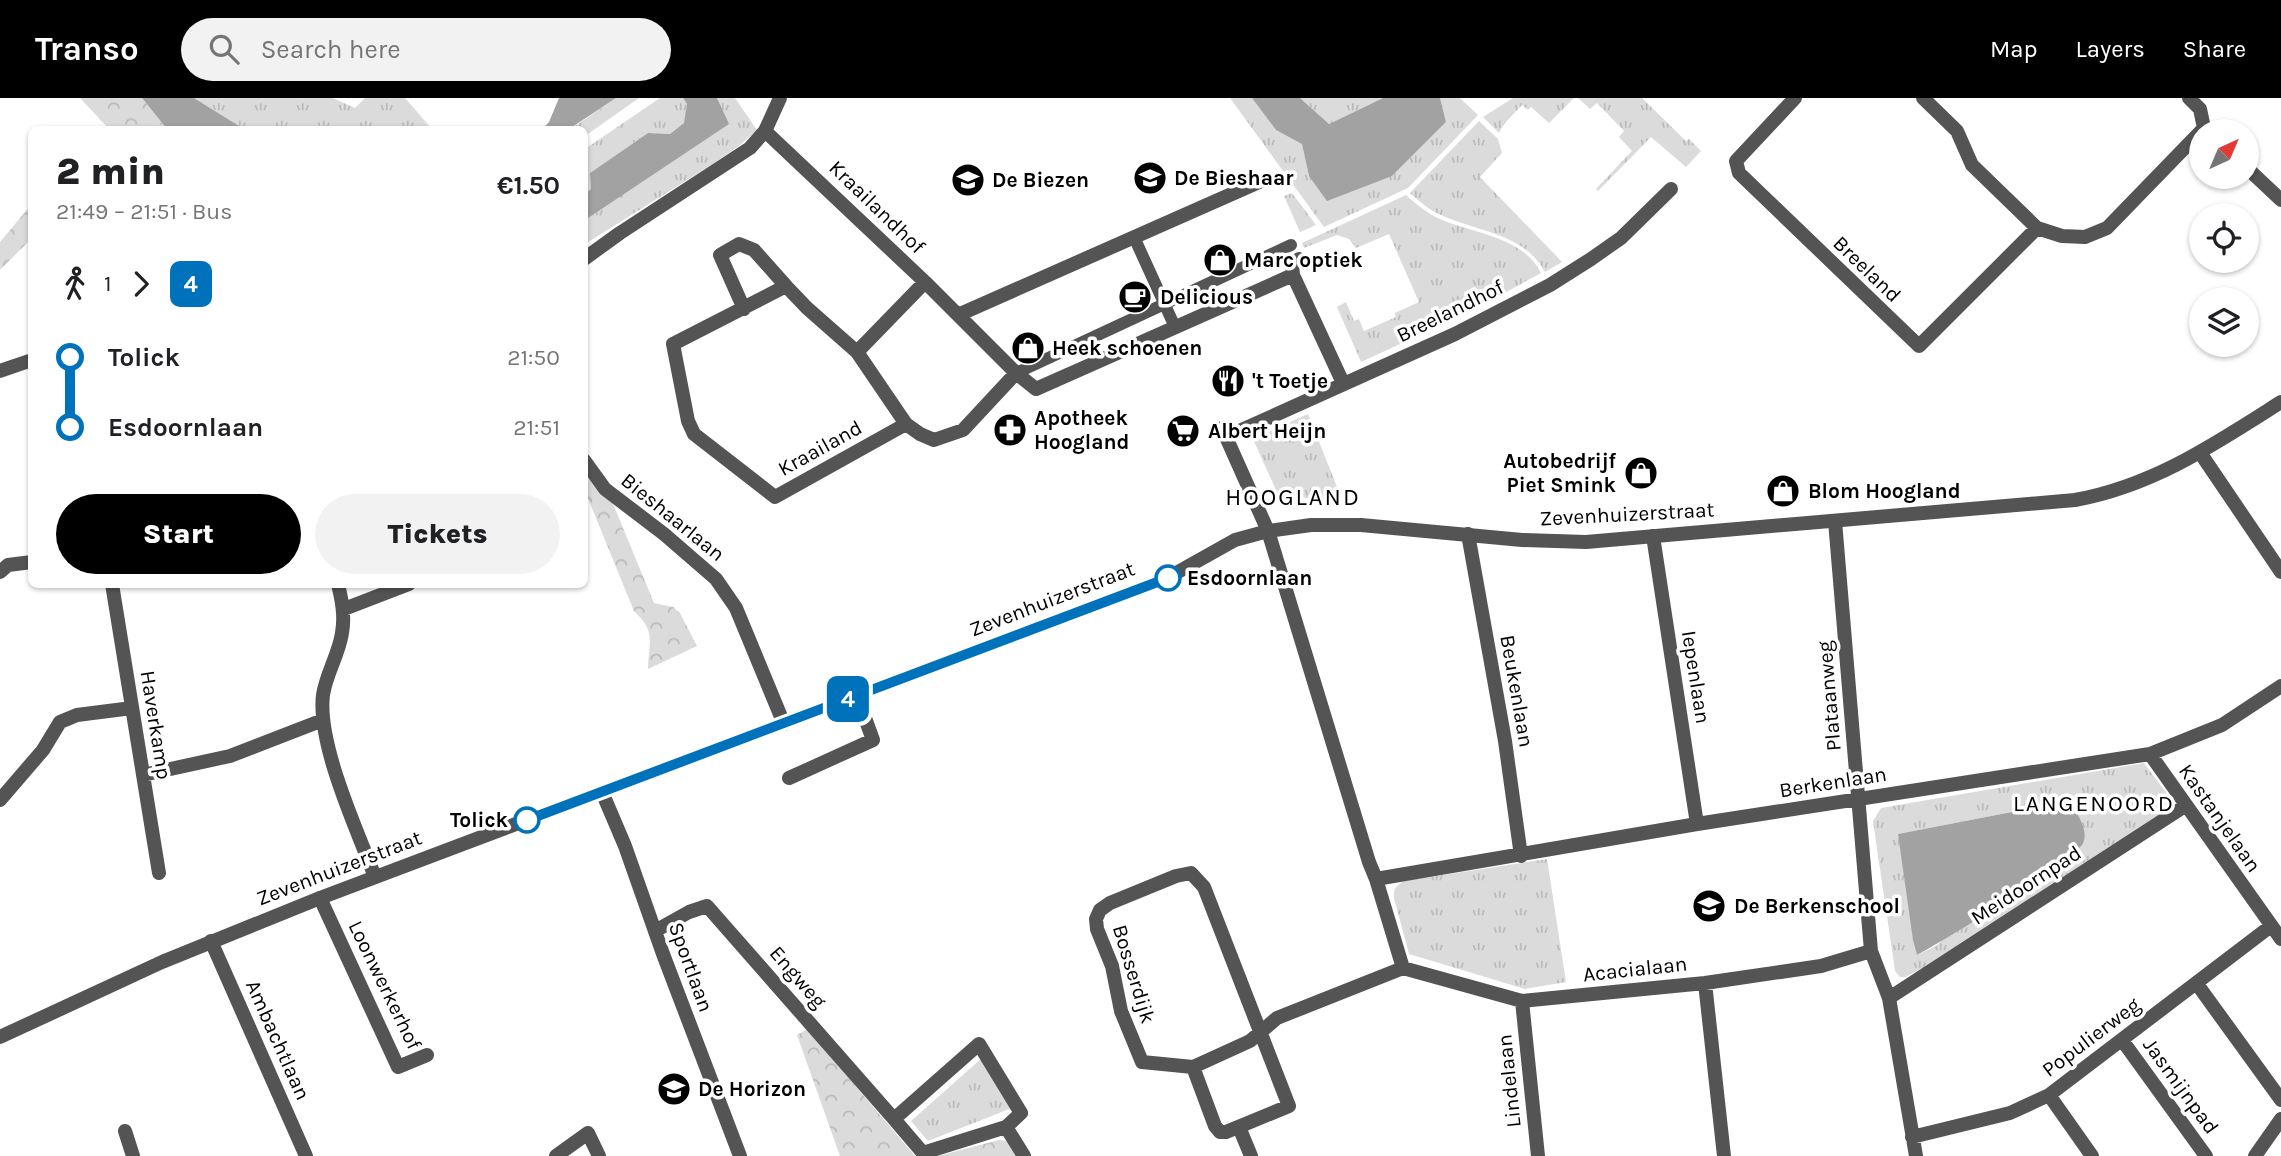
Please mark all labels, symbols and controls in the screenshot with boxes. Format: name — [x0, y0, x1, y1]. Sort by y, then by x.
search box — [181, 18, 671, 81]
text: Transo — [35, 30, 139, 68]
icon: search — [205, 30, 243, 68]
text: Search here — [261, 34, 401, 65]
text: Map — [1990, 35, 2038, 63]
text: Layers — [2076, 35, 2145, 63]
text: Share — [2183, 35, 2246, 63]
north arrow — [2189, 119, 2259, 189]
map controls — [2189, 119, 2259, 357]
text: 2 min — [56, 149, 165, 194]
street label: Kraailandhof — [824, 155, 930, 259]
school or university icon: De Bieshaar — [1131, 159, 1169, 197]
school or university icon: De Biezen — [949, 161, 987, 199]
place label: De Bieshaar — [1174, 166, 1294, 190]
place label: De Biezen — [992, 168, 1089, 192]
text: €1.50 — [497, 170, 560, 201]
text: 21:49 – 21:51 · Bus — [56, 198, 232, 225]
button: locate — [2189, 203, 2259, 273]
street label: Breeland — [1828, 231, 1906, 307]
shop icon: Marc optiek — [1201, 241, 1239, 279]
place label: Marc optiek — [1244, 248, 1363, 272]
icon: walk — [56, 265, 94, 303]
icon: forward — [122, 265, 160, 303]
text: 1 — [104, 270, 112, 297]
text: 4 — [184, 270, 198, 298]
street label: Breelandhof — [1393, 274, 1508, 347]
cafe icon: Delicious — [1116, 278, 1154, 316]
place label: Delicious — [1160, 285, 1253, 309]
button: layers — [2189, 287, 2259, 357]
shop icon: Heek schoenen — [1009, 329, 1047, 367]
place label: Heek schoenen — [1052, 336, 1202, 360]
text: Tolick — [108, 342, 180, 373]
text: 21:50 — [507, 344, 560, 371]
restaurant icon: 't Toetje — [1209, 362, 1247, 400]
place label: 't Toetje — [1252, 369, 1328, 393]
place label: Apotheek Hoogland — [1034, 406, 1129, 454]
pharmacy icon: Apotheek Hoogland — [991, 411, 1029, 449]
text: Esdoornlaan — [108, 412, 263, 443]
supermarket icon: Albert Heijn — [1164, 412, 1202, 450]
text: 21:51 — [513, 414, 560, 441]
street label: Kraailand — [774, 415, 866, 481]
place label: Albert Heijn — [1208, 419, 1326, 443]
place label: Autobedrijf Piet Smink — [1503, 449, 1617, 497]
shop icon: Autobedrijf Piet Smink — [1622, 454, 1660, 492]
street label: Bieshaarlaan — [616, 468, 730, 566]
shop icon: Blom Hoogland — [1764, 472, 1802, 510]
place label: Blom Hoogland — [1808, 479, 1961, 503]
district label: HOOGLAND — [1225, 483, 1361, 511]
button: Start — [56, 494, 301, 574]
button: Tickets — [315, 494, 560, 574]
street label: Zevenhuizerstraat — [1539, 497, 1715, 531]
street label: Zevenhuizerstraat — [966, 556, 1138, 642]
marker: Esdoornlaan — [1155, 565, 1181, 591]
place label: Esdoornlaan — [1187, 566, 1312, 590]
street label: Iepenlaan — [1677, 629, 1715, 725]
street label: Beukenlaan — [1495, 633, 1539, 749]
street label: Plataanweg — [1812, 640, 1846, 752]
street label: Haverkamp — [136, 669, 176, 781]
line badge: 4 — [825, 676, 871, 722]
text: 4 — [841, 685, 855, 713]
street label: Kastanjelaan — [2174, 759, 2266, 877]
street label: Berkenlaan — [1778, 762, 1888, 802]
district label: LANGENOORD — [2013, 790, 2175, 817]
marker: Tolick — [514, 807, 540, 833]
place label: Tolick — [450, 808, 509, 832]
street label: Zevenhuizerstraat — [253, 825, 425, 911]
street label: Meidoornpad — [1966, 840, 2086, 930]
school or university icon: De Berkenschool — [1690, 887, 1728, 925]
place label: De Berkenschool — [1734, 894, 1900, 918]
street label: Loonwerkerhof — [343, 917, 427, 1054]
street label: Sportlaan — [664, 919, 718, 1015]
street label: Bosserdijk — [1108, 922, 1160, 1026]
street label: Engweg — [765, 941, 831, 1013]
street label: Acacialaan — [1582, 952, 1688, 986]
street label: Ambachtlaan — [241, 976, 315, 1104]
street label: Populierweg — [2037, 992, 2145, 1082]
street label: Lindelaan — [1492, 1033, 1526, 1129]
street label: Jasmijnpad — [2138, 1033, 2224, 1139]
school or university icon: De Horizon — [655, 1070, 693, 1108]
place label: De Horizon — [698, 1077, 806, 1101]

